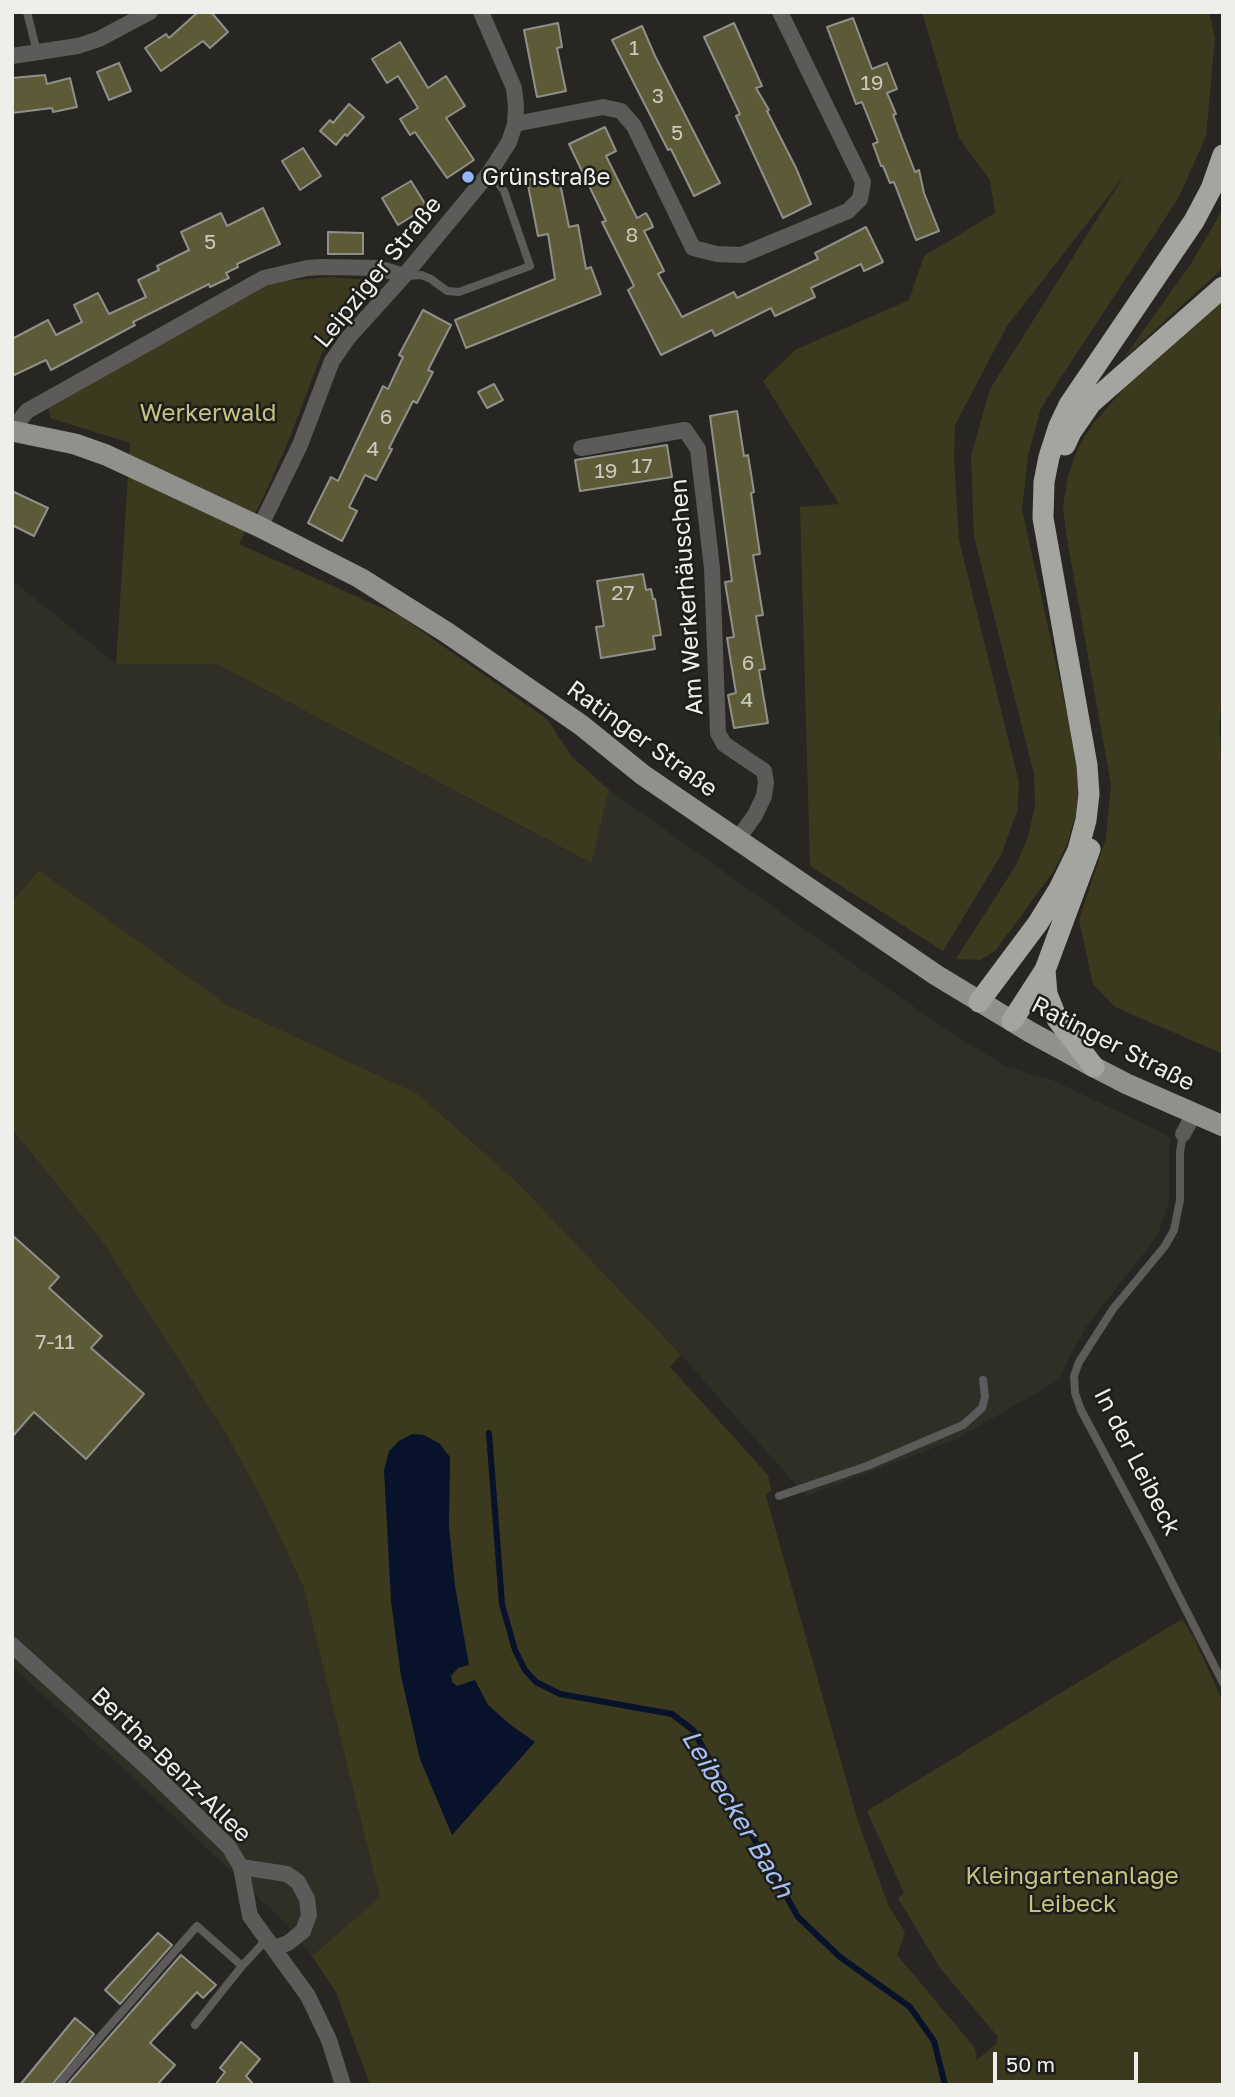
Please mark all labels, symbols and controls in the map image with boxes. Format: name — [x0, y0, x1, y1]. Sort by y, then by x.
house number: 1 — [629, 35, 639, 61]
house number: 19 — [861, 70, 883, 96]
house number: 3 — [652, 83, 664, 109]
house number: 5 — [671, 120, 683, 146]
place label: Grünstraße — [482, 163, 610, 191]
marker: Grünstraße — [460, 169, 476, 185]
street label: Leipziger Straße — [308, 191, 448, 353]
house number: 8 — [626, 222, 638, 248]
house number: 5 — [204, 229, 216, 255]
park label: Werkerwald — [140, 399, 276, 427]
house number: 6 — [380, 404, 392, 430]
house number: 4 — [367, 436, 379, 462]
house number: 17 — [631, 453, 653, 479]
house number: 19 — [595, 458, 617, 484]
street label: Am Werkerhäuschen — [664, 478, 710, 716]
house number: 27 — [611, 580, 635, 606]
house number: 6 — [742, 650, 754, 676]
street label: Ratinger Straße — [561, 675, 723, 803]
house number: 4 — [741, 687, 753, 713]
street label: Ratinger Straße — [1027, 990, 1199, 1098]
house number: 7-11 — [35, 1329, 75, 1355]
street label: In der Leibeck — [1088, 1384, 1186, 1540]
street label: Bertha-Benz-Allee — [85, 1681, 257, 1849]
water label: Leibecker Bach — [675, 1725, 799, 1903]
park label: Kleingartenanlage Leibeck — [965, 1862, 1179, 1918]
scale bar — [997, 2038, 1142, 2082]
text: 50 m — [1006, 2051, 1055, 2077]

